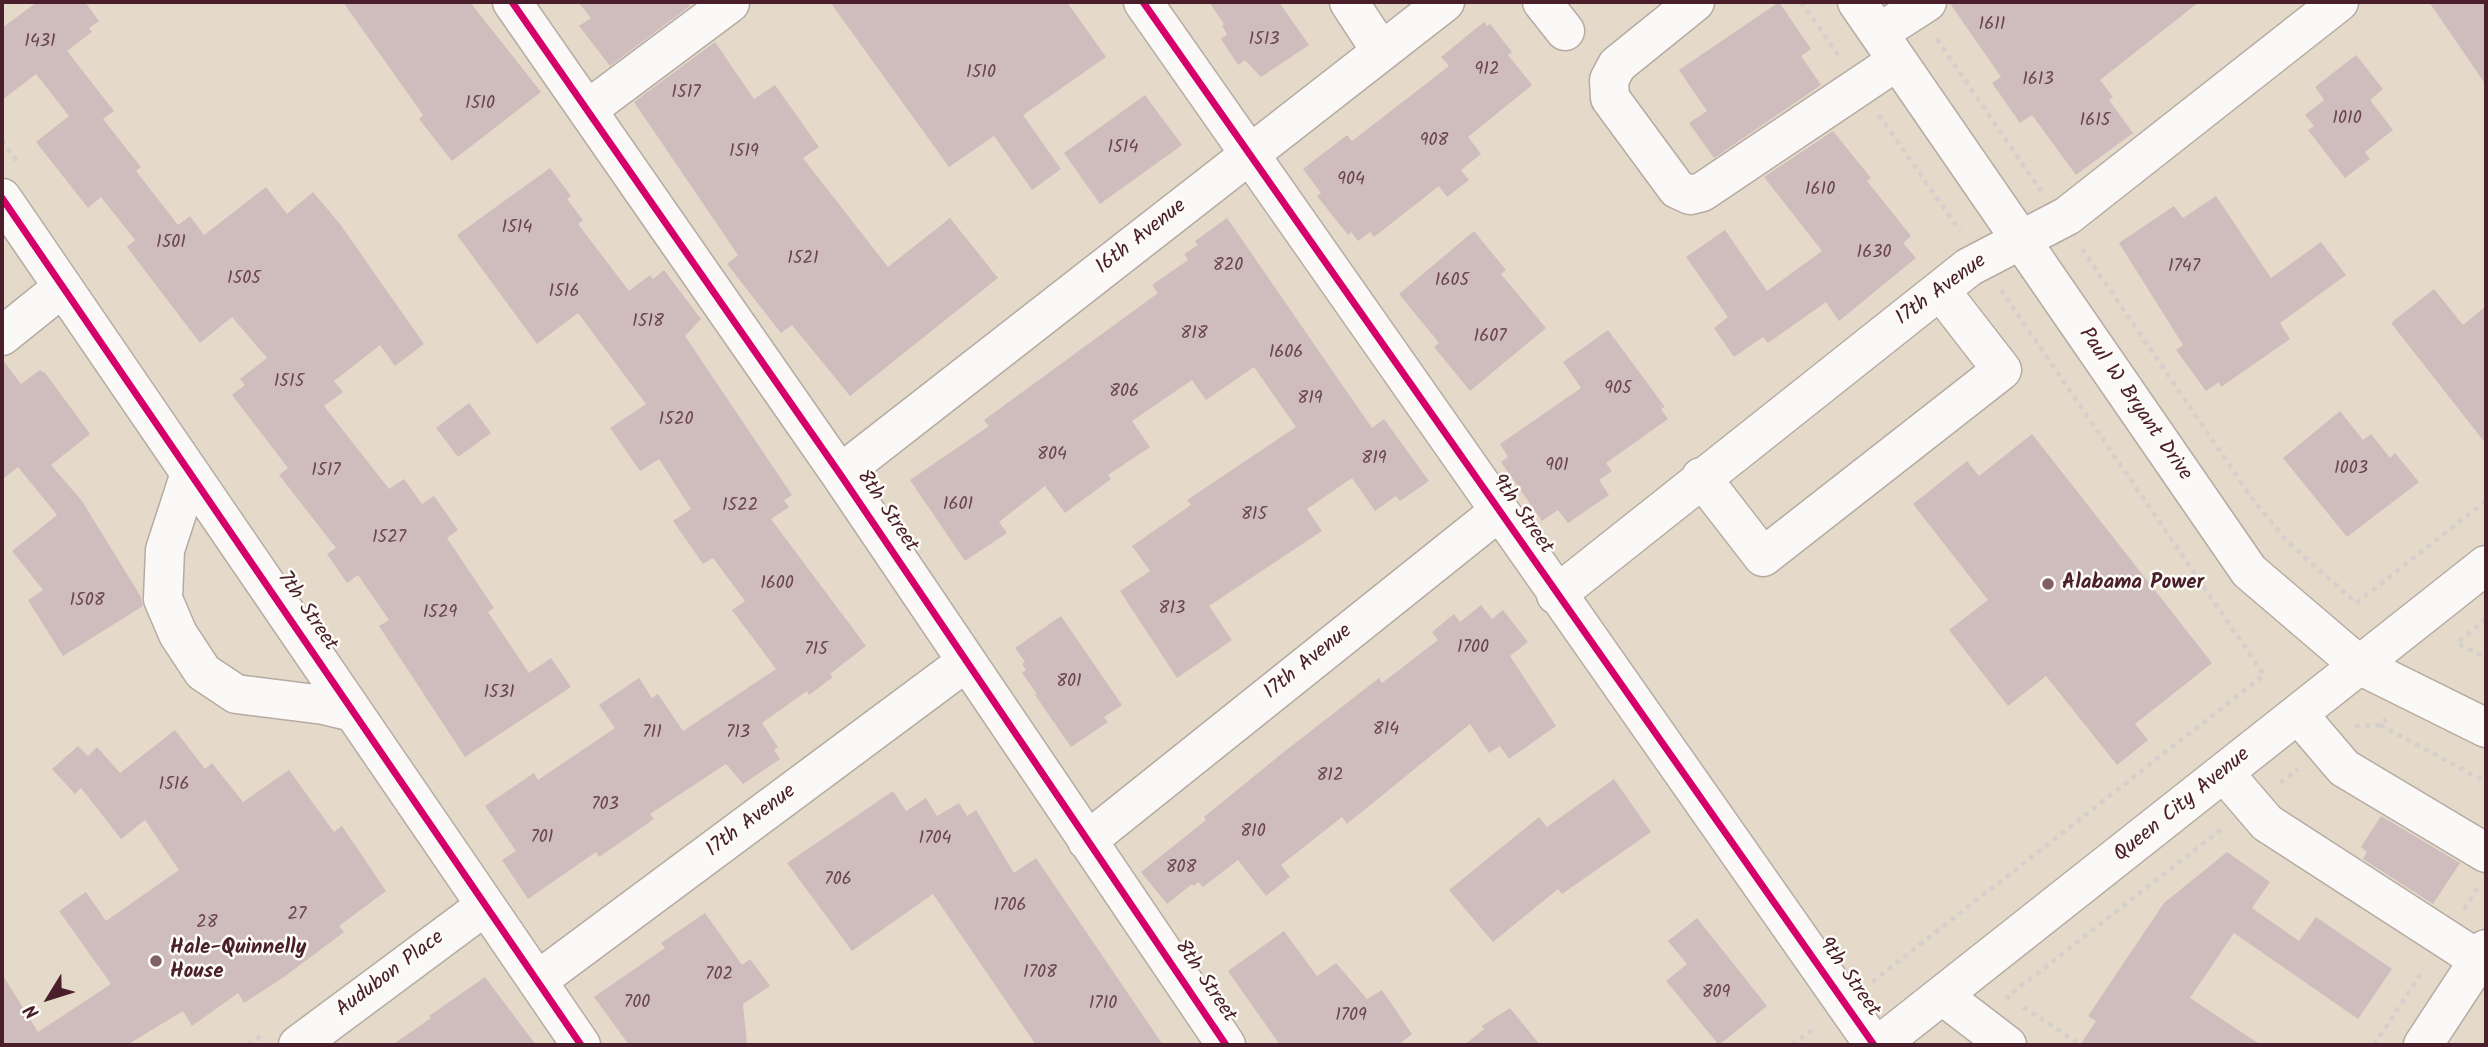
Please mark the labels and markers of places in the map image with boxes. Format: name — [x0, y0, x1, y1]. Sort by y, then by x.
place label: Alabama Power — [2062, 571, 2204, 597]
marker: Alabama Power — [2040, 576, 2056, 592]
place label: Hale-Quinnelly House — [170, 936, 306, 986]
marker: Hale-Quinnelly House — [148, 953, 164, 969]

